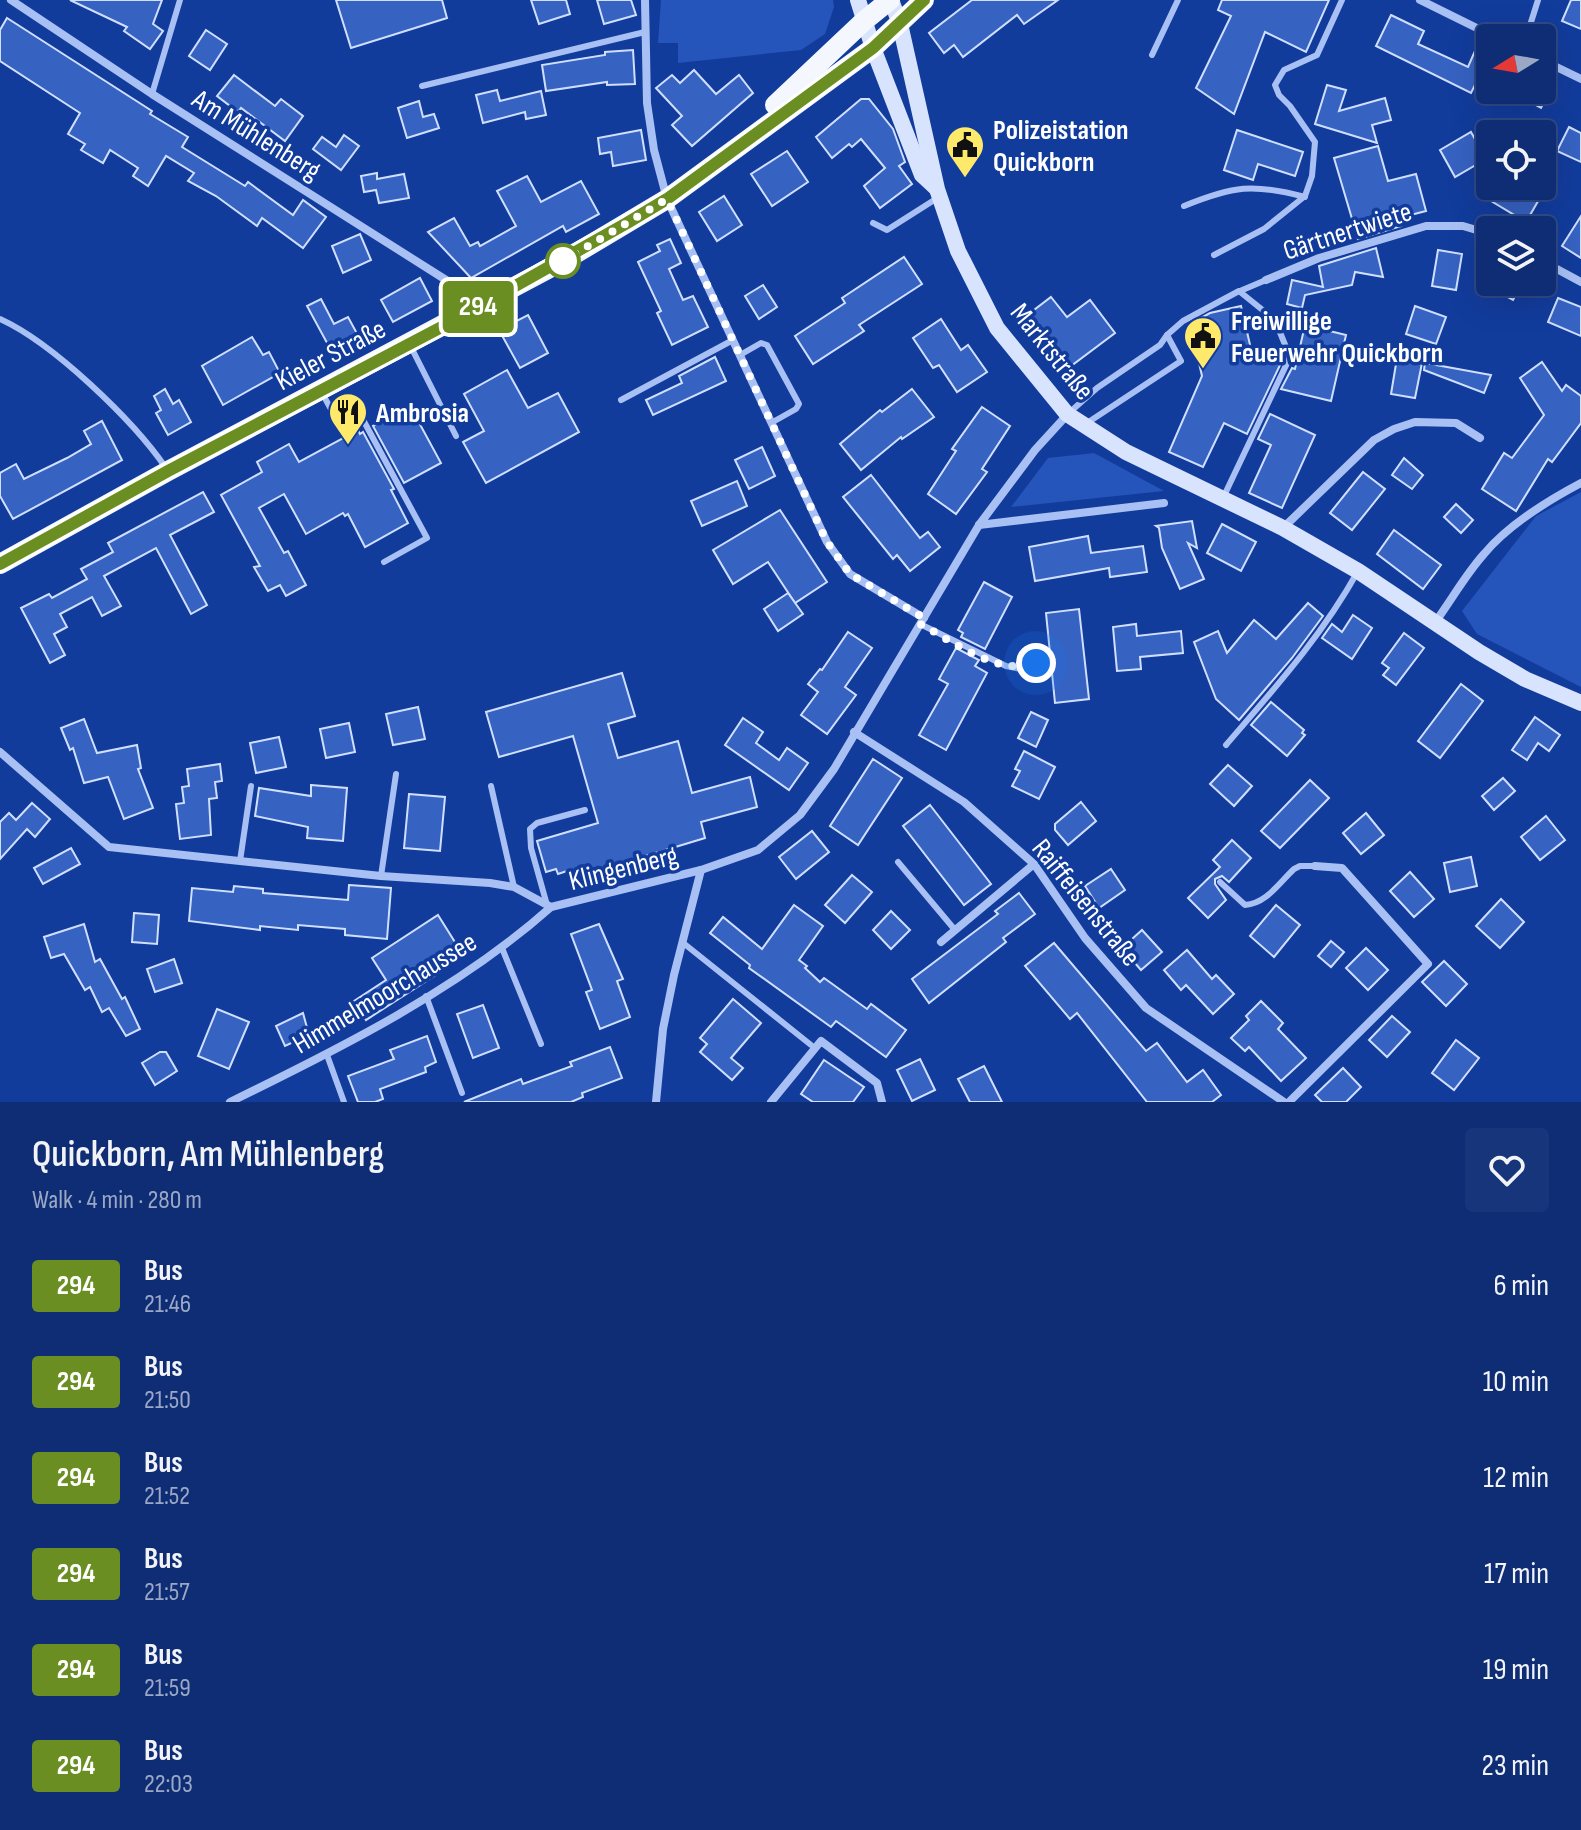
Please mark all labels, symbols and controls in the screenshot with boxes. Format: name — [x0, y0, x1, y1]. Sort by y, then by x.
north arrow — [1476, 24, 1556, 104]
map controls — [1476, 24, 1556, 296]
street label: Am Mühlenberg — [185, 82, 326, 188]
place label: Polizeistation Quickborn — [993, 114, 1129, 179]
button: locate — [1476, 120, 1556, 200]
public building icon: Polizeistation Quickborn — [944, 124, 986, 179]
street label: Gärtnertwiete — [1279, 195, 1416, 268]
button: layers — [1476, 216, 1556, 296]
unlabelled marker — [546, 244, 580, 278]
line badge: 294 — [432, 281, 524, 333]
text: 294 — [459, 290, 497, 323]
street label: Marktstraße — [1003, 297, 1101, 407]
place label: Freiwillige Feuerwehr Quickborn — [1231, 305, 1443, 370]
street label: Kieler Straße — [270, 313, 391, 398]
public building icon: Freiwillige Feuerwehr Quickborn — [1182, 315, 1224, 370]
restaurant icon: Ambrosia — [327, 391, 369, 446]
place label: Ambrosia — [375, 397, 469, 430]
your location — [1016, 643, 1056, 683]
street label: Raiffeisenstraße — [1025, 833, 1147, 973]
street label: Klingenberg — [565, 839, 681, 898]
street label: Himmelmoorchaussee — [287, 925, 483, 1061]
button: heart — [1465, 1128, 1549, 1212]
text: Quickborn, Am Mühlenberg — [32, 1132, 384, 1177]
text: Walk · 4 min · 280 m — [32, 1185, 202, 1216]
text: Bus — [144, 1253, 183, 1289]
text: 6 min — [1493, 1268, 1549, 1304]
text: 294 — [57, 1269, 95, 1302]
text: 21:46 — [144, 1289, 191, 1320]
text: Bus — [144, 1349, 183, 1385]
text: 10 min — [1483, 1364, 1549, 1400]
text: 294 — [57, 1365, 95, 1398]
text: 21:50 — [144, 1385, 191, 1416]
text: Bus — [144, 1445, 183, 1481]
text: 12 min — [1483, 1460, 1549, 1496]
text: 294 — [57, 1461, 95, 1494]
text: 21:52 — [144, 1481, 190, 1512]
text: Bus — [144, 1541, 183, 1577]
text: 17 min — [1484, 1556, 1549, 1592]
text: 294 — [57, 1557, 95, 1590]
text: 21:57 — [144, 1577, 190, 1608]
text: Bus — [144, 1637, 183, 1673]
text: 19 min — [1483, 1652, 1549, 1688]
text: 294 — [57, 1653, 95, 1686]
text: 21:59 — [144, 1673, 191, 1704]
text: Bus — [144, 1733, 183, 1769]
text: 23 min — [1482, 1748, 1549, 1784]
text: 294 — [57, 1749, 95, 1782]
text: 22:03 — [144, 1769, 193, 1800]

